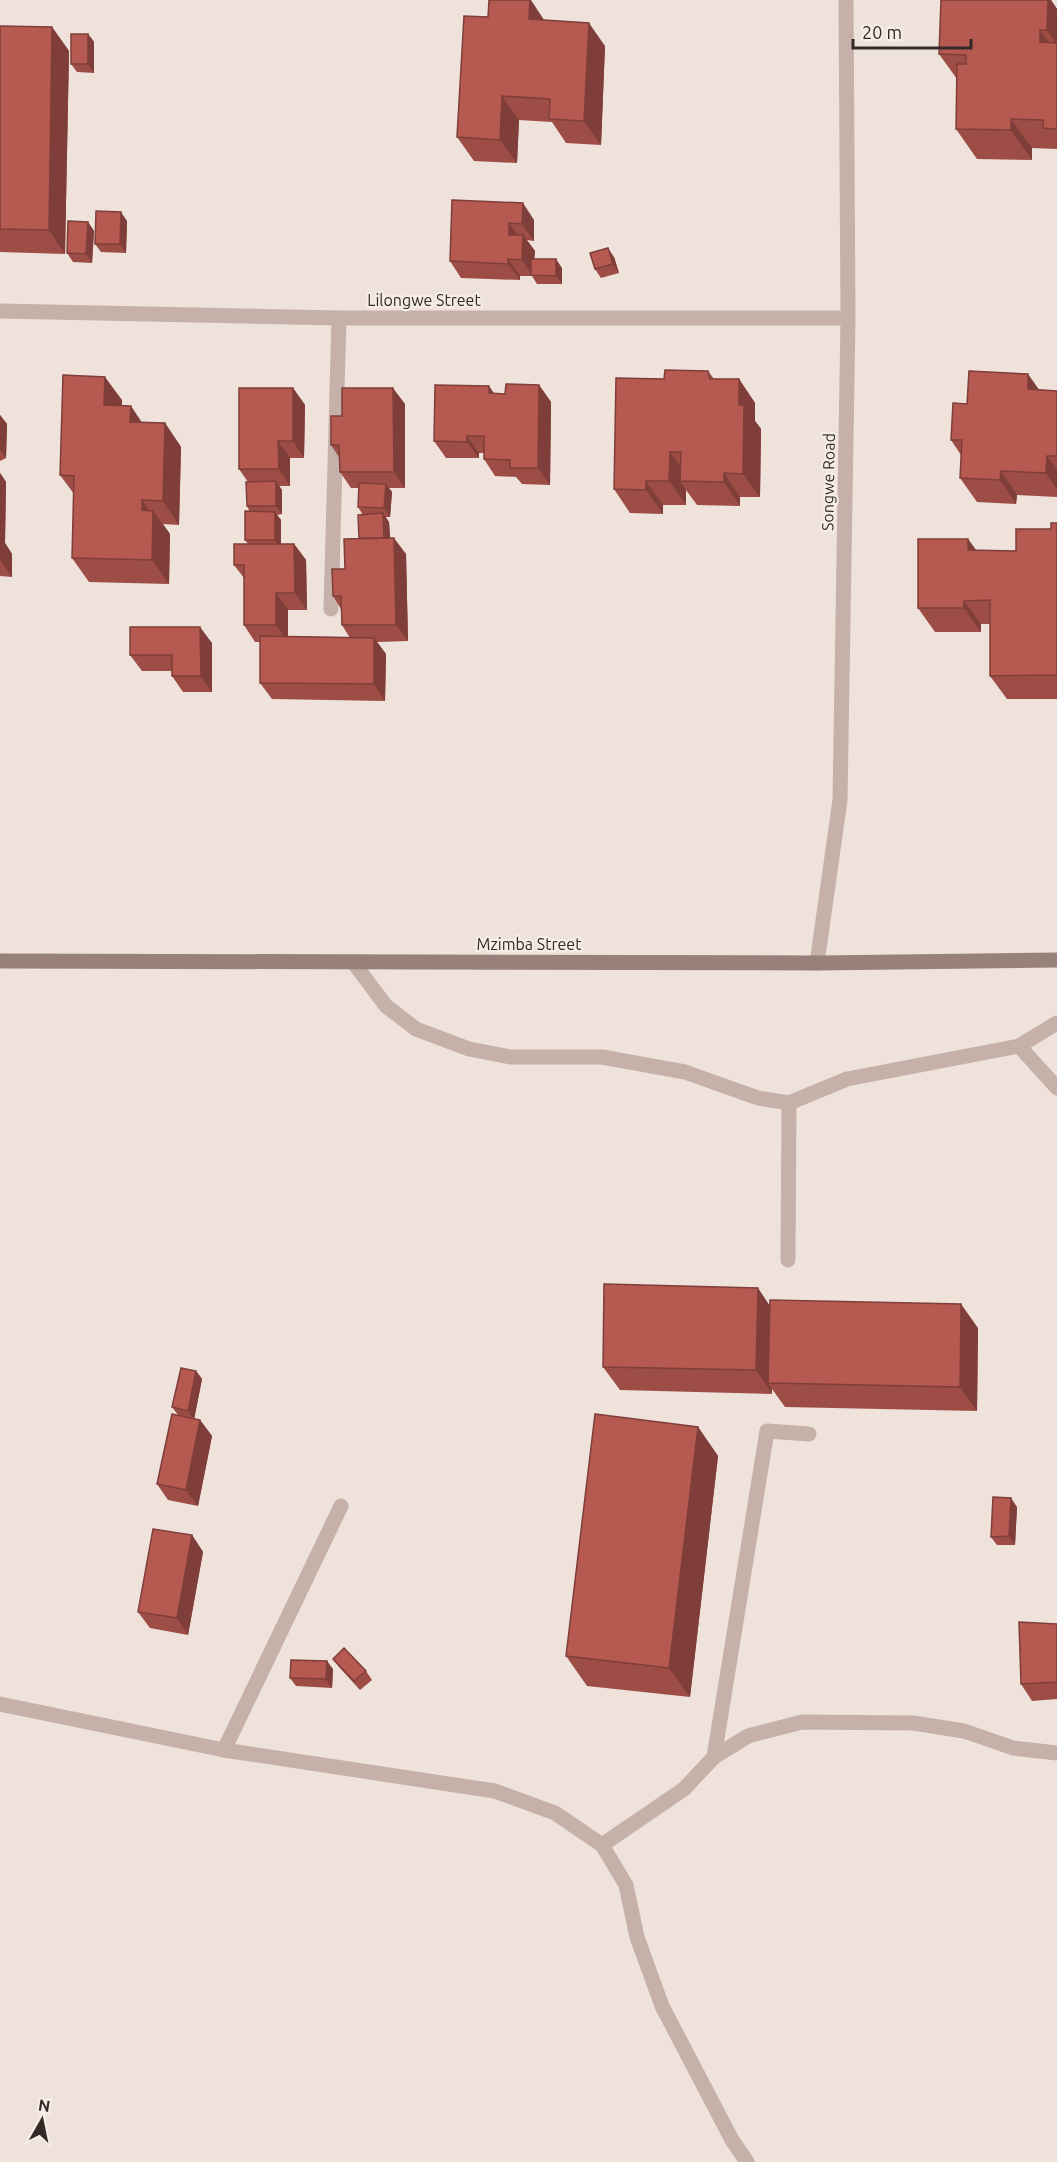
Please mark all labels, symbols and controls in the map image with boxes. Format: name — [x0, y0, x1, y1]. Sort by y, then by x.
scale bar — [853, 12, 972, 50]
text: 20 m — [862, 22, 902, 42]
street label: Lilongwe Street — [367, 291, 481, 309]
street label: Songwe Road — [818, 433, 838, 531]
street label: Mzimba Street — [477, 935, 582, 953]
north arrow — [12, 2090, 72, 2150]
text: N — [37, 2095, 52, 2115]

